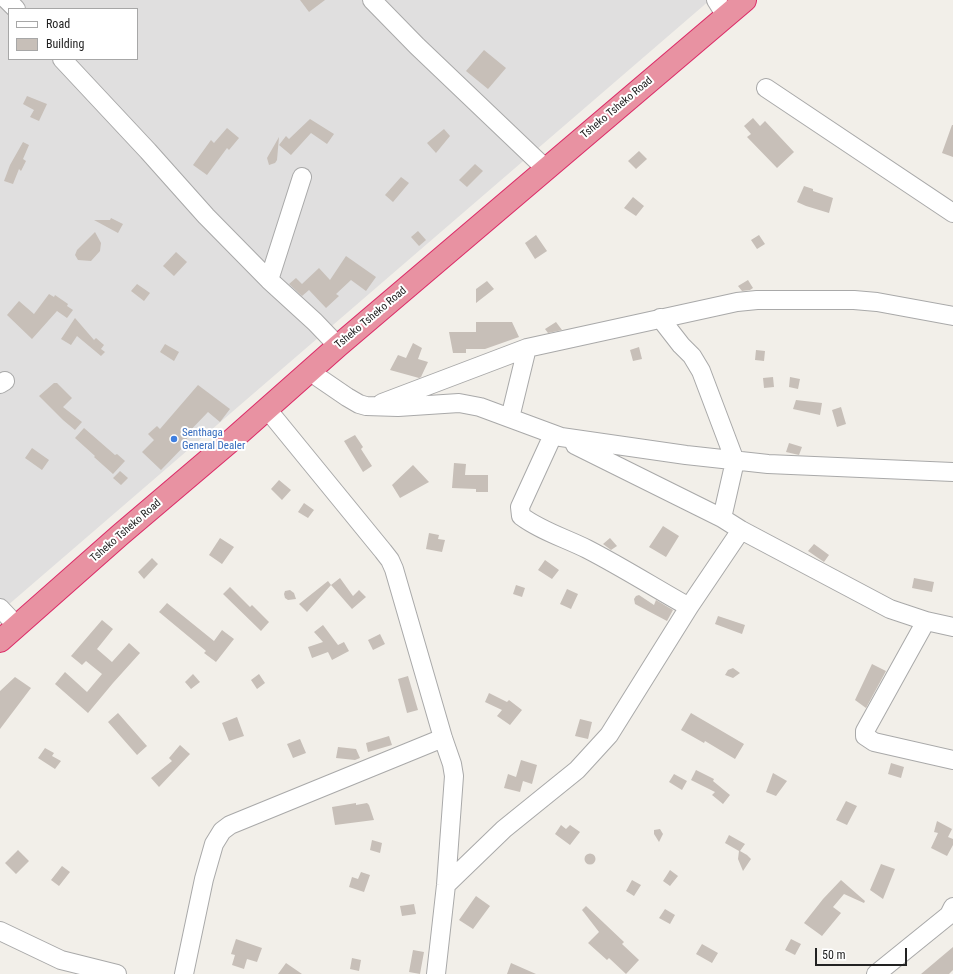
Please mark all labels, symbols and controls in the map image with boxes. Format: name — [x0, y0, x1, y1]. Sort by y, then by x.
legend — [8, 8, 138, 60]
text: Road — [46, 17, 70, 31]
text: Building — [46, 37, 84, 51]
street label: Tsheko Tsheko Road — [579, 74, 655, 142]
street label: Tsheko Tsheko Road — [333, 284, 409, 352]
place label: Senthaga General Dealer — [182, 426, 245, 452]
marker: Senthaga General Dealer — [169, 434, 179, 444]
street label: Tsheko Tsheko Road — [88, 497, 164, 565]
scale bar — [817, 940, 909, 966]
text: 50 m — [822, 948, 846, 962]

